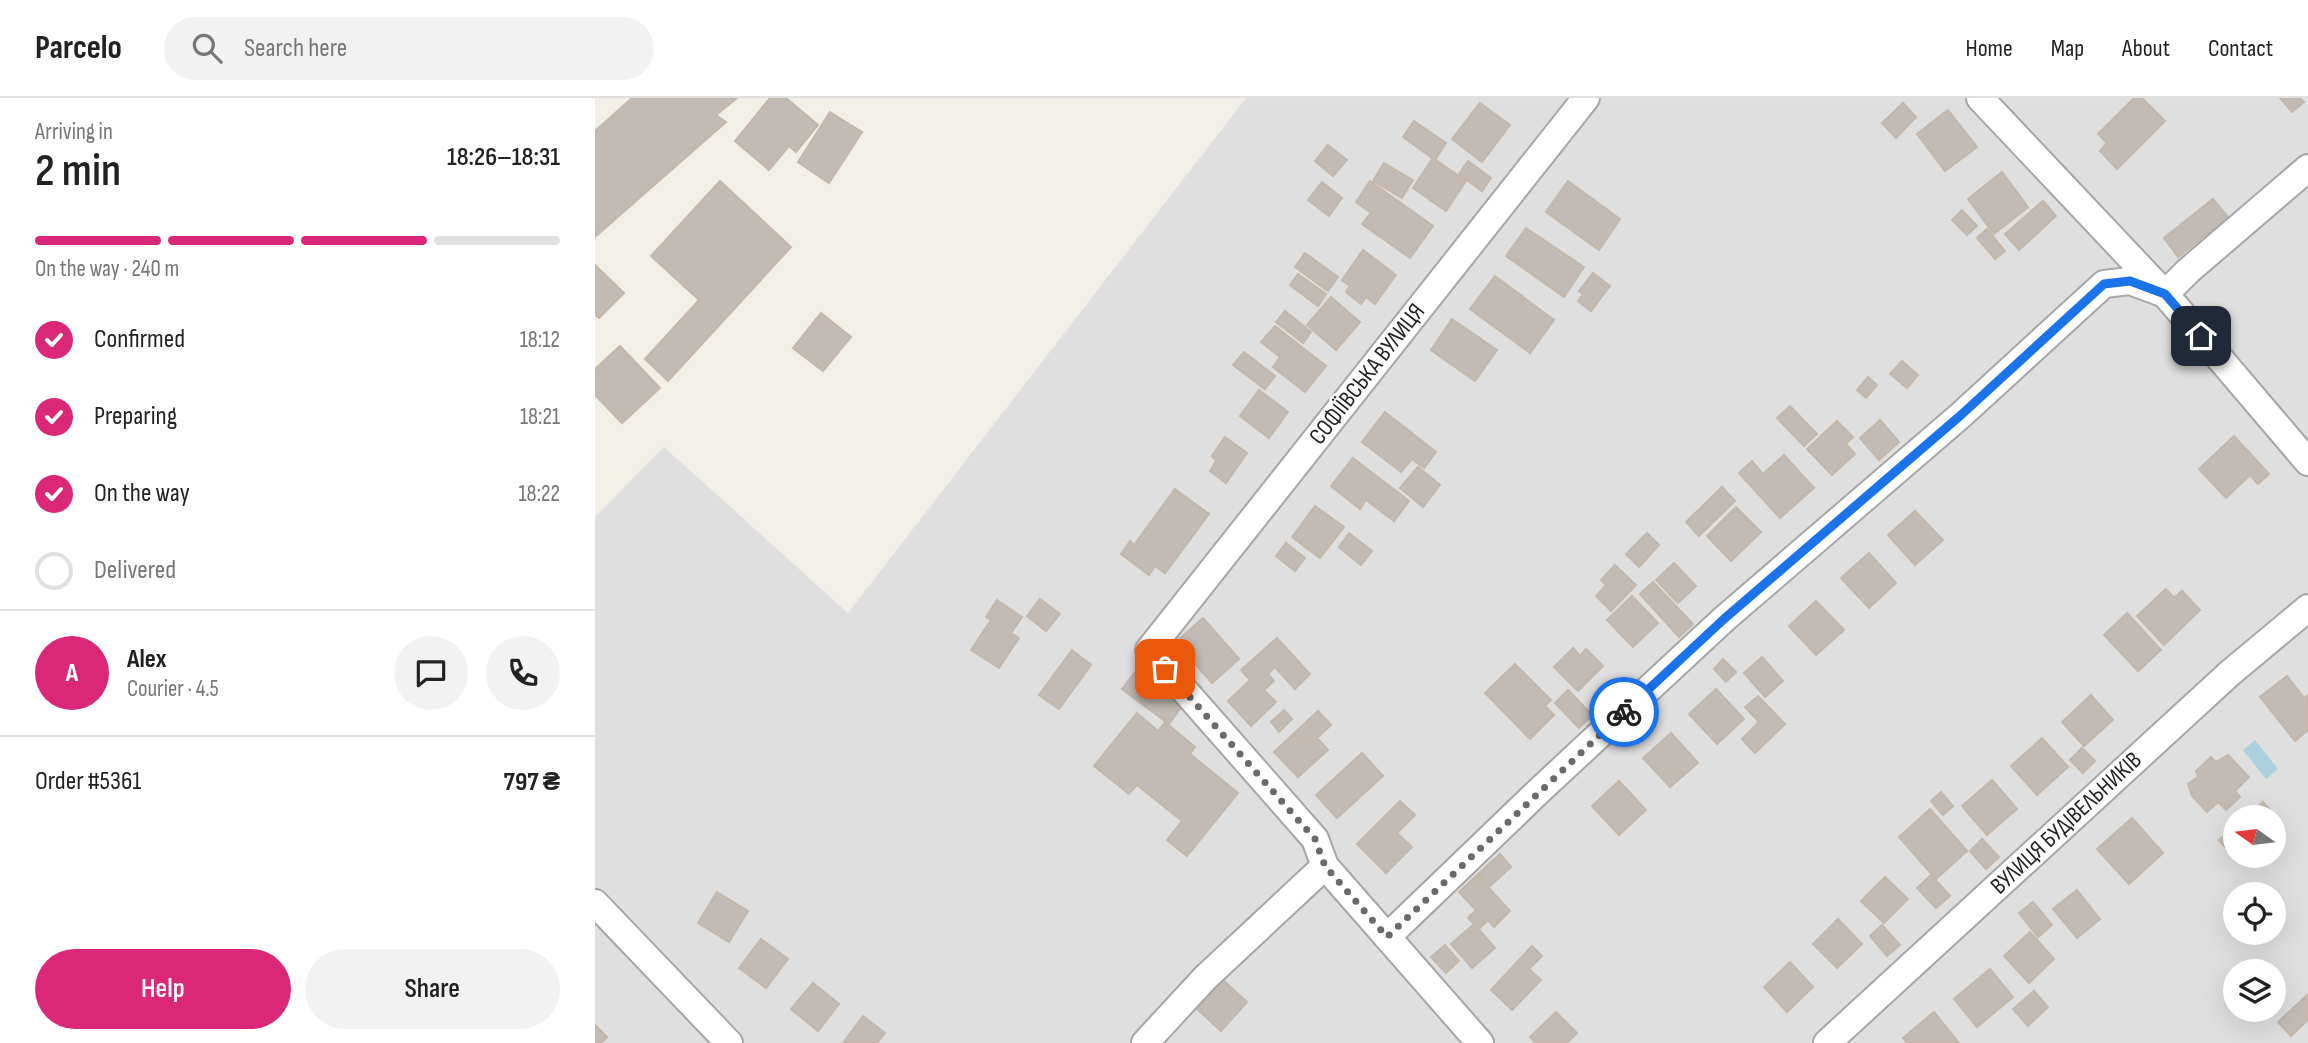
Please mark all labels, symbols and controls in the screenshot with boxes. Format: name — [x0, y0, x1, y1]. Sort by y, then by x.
search box — [164, 17, 654, 80]
text: Parcelo — [35, 28, 122, 68]
icon: search — [188, 29, 226, 67]
text: Search here — [244, 33, 347, 64]
text: Home — [1965, 34, 2013, 63]
text: Map — [2051, 34, 2084, 63]
text: About — [2122, 34, 2170, 63]
text: Contact — [2208, 34, 2273, 63]
text: Arriving in — [35, 118, 113, 146]
text: 18:26–18:31 — [447, 142, 560, 173]
text: 2 min — [35, 144, 121, 199]
text: On the way · 240 m — [35, 255, 179, 283]
street label: СОФІЇВСЬКА ВУЛИЦЯ — [1303, 298, 1431, 450]
pin — [2171, 306, 2231, 366]
icon: home — [2182, 317, 2220, 355]
icon: check — [35, 321, 73, 359]
text: Confirmed — [94, 324, 185, 355]
text: 18:12 — [520, 326, 560, 354]
icon: check — [35, 398, 73, 436]
text: Preparing — [94, 401, 177, 432]
text: 18:21 — [520, 403, 560, 431]
icon: check — [35, 475, 73, 513]
text: On the way — [94, 478, 190, 509]
text: 18:22 — [519, 480, 560, 508]
text: Delivered — [94, 555, 176, 586]
button: chat — [394, 636, 468, 710]
button: phone — [486, 636, 560, 710]
pin — [1135, 639, 1195, 699]
text: Alex — [127, 644, 167, 675]
icon: bag — [1146, 650, 1184, 688]
text: A — [66, 658, 78, 689]
text: Courier · 4.5 — [127, 675, 219, 703]
courier — [1589, 677, 1659, 747]
icon: bike — [1605, 693, 1643, 731]
street label: ВУЛИЦЯ БУДІВЕЛЬНИКІВ — [1984, 746, 2148, 900]
text: Order #5361 — [35, 766, 141, 797]
text: 797 ₴ — [504, 767, 560, 798]
north arrow — [2223, 805, 2285, 868]
map controls — [2223, 805, 2286, 1022]
button: locate — [2223, 882, 2286, 945]
button: Help — [35, 949, 291, 1029]
button: Share — [305, 949, 560, 1029]
button: layers — [2223, 959, 2286, 1022]

